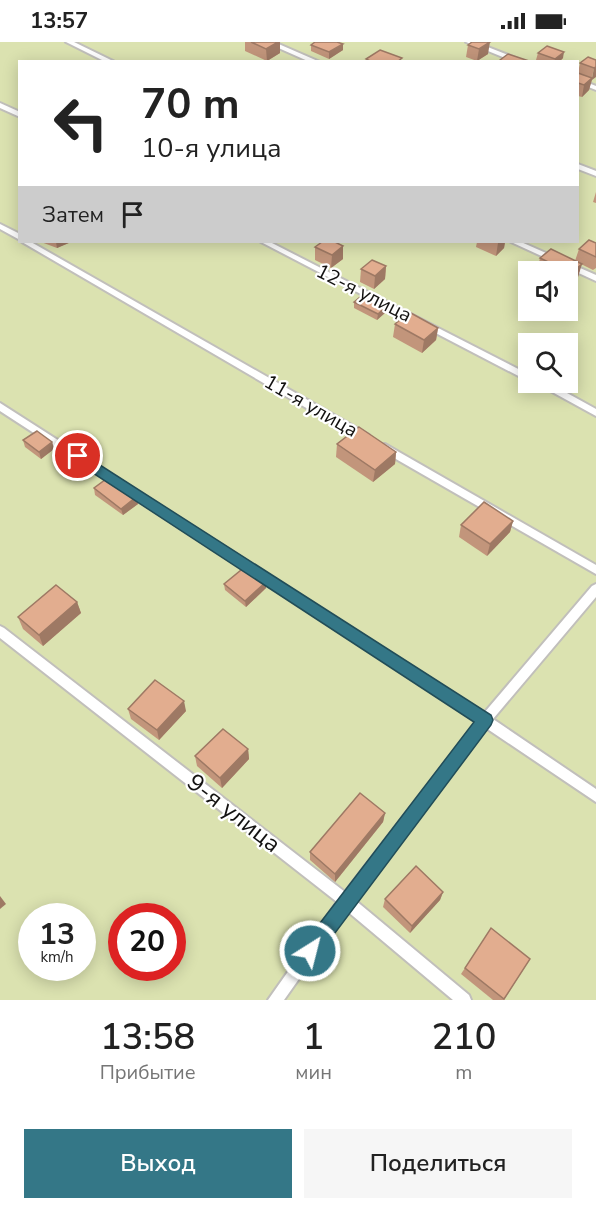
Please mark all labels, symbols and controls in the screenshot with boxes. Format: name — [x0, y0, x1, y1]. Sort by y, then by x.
text: 13:57 — [30, 6, 88, 36]
text: 70 m — [141, 76, 240, 133]
icon: left — [42, 84, 120, 162]
text: 10-я улица — [141, 130, 282, 167]
icon: arrive — [116, 198, 149, 231]
text: Затем — [42, 200, 104, 230]
street label: 12-я улица — [311, 257, 417, 329]
map controls — [518, 261, 578, 393]
button: sound — [518, 261, 578, 321]
button: search — [518, 333, 578, 393]
street label: 11-я улица — [259, 368, 363, 444]
pin — [52, 430, 103, 481]
icon: arrive — [61, 439, 94, 472]
street label: 9-я улица — [181, 766, 287, 860]
speed limit sign: 20 — [108, 903, 186, 981]
text: 13 — [39, 914, 75, 955]
position arrow — [278, 919, 342, 983]
text: km/h — [40, 947, 74, 967]
text: 13:58 — [100, 1013, 195, 1062]
text: 1 — [303, 1013, 324, 1062]
text: 210 — [432, 1013, 496, 1062]
text: Прибытие — [100, 1059, 196, 1086]
text: мин — [295, 1059, 332, 1086]
text: m — [455, 1059, 472, 1086]
button: Выход — [24, 1129, 292, 1198]
button: Поделиться — [304, 1129, 572, 1198]

